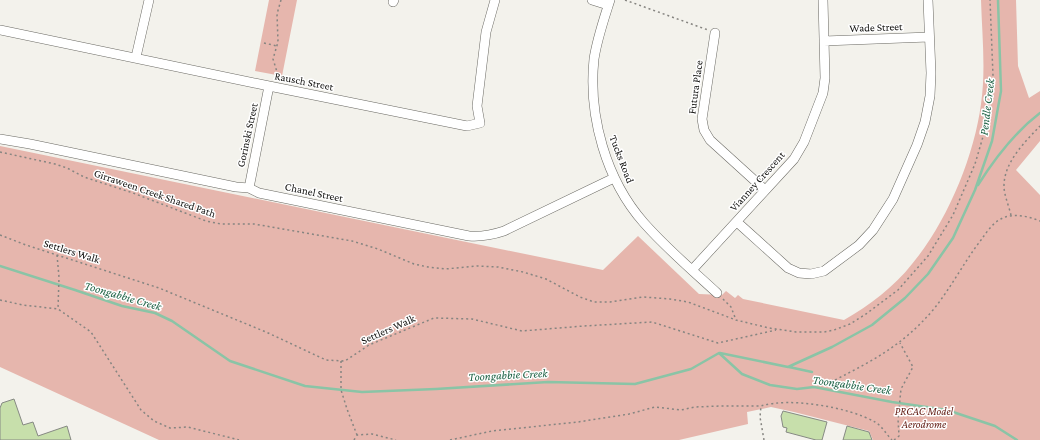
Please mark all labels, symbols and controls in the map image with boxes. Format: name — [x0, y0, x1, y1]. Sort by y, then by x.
street label: Wade Street — [849, 20, 903, 34]
street label: Futura Place — [685, 59, 705, 115]
street label: Rausch Street — [274, 69, 335, 93]
water label: Pendle Creek — [977, 77, 998, 136]
street label: Gorinski Street — [234, 101, 260, 168]
street label: Tucks Road — [607, 133, 637, 185]
street label: Vianney Crescent — [727, 148, 788, 214]
street label: Girraween Creek Shared Path — [93, 167, 217, 219]
street label: Chanel Street — [284, 180, 344, 204]
street label: Settlers Walk — [42, 237, 102, 265]
water label: Toongabbie Creek — [83, 278, 164, 314]
street label: Settlers Walk — [359, 311, 418, 346]
water label: Toongabbie Creek — [468, 366, 549, 384]
water label: Toongabbie Creek — [812, 373, 893, 398]
park label: PRCAC Model Aerodrome — [895, 405, 954, 430]

